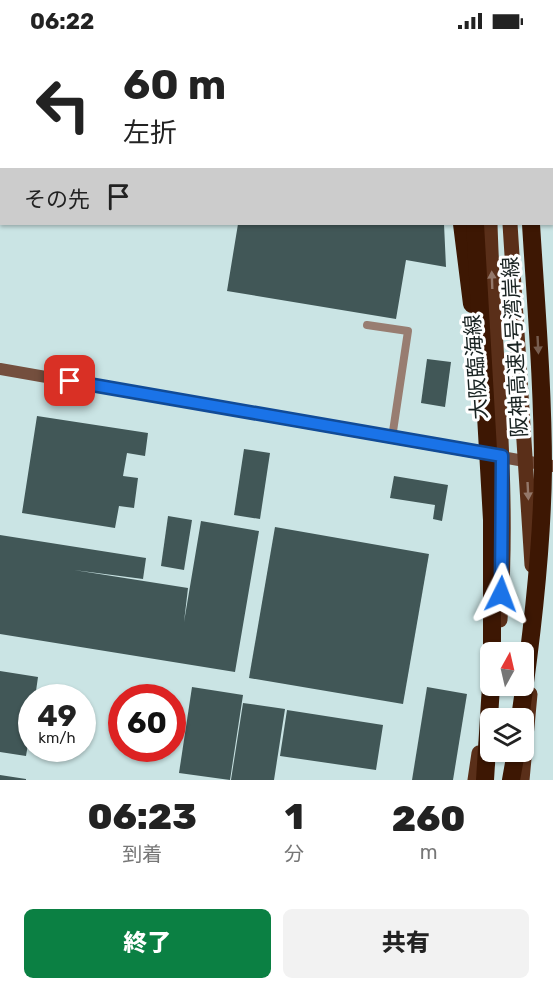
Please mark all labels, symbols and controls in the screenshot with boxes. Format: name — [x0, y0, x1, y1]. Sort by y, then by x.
text: 06:22 — [30, 8, 94, 35]
text: 60 m — [123, 60, 226, 110]
icon: left — [24, 66, 102, 144]
text: 左折 — [123, 117, 177, 149]
icon: arrive — [102, 180, 135, 213]
text: その先 — [24, 186, 90, 213]
street label: 阪神高速4号湾岸線 — [497, 256, 532, 438]
one-way arrow — [487, 270, 497, 289]
street label: 大阪臨海線 — [459, 314, 492, 420]
one-way arrow — [534, 335, 543, 354]
pin — [44, 355, 95, 406]
icon: arrive — [53, 364, 86, 397]
one-way arrow — [523, 482, 532, 501]
position arrow — [469, 562, 533, 626]
north arrow — [480, 642, 534, 696]
map controls — [480, 642, 534, 762]
speed limit sign: 60 — [108, 684, 186, 762]
text: 49 — [37, 698, 77, 734]
button: layers — [480, 708, 534, 762]
text: km/h — [38, 729, 76, 747]
text: 06:23 — [87, 795, 197, 838]
text: 1 — [285, 795, 304, 838]
text: 260 — [392, 797, 465, 840]
text: m — [420, 840, 438, 864]
text: 到着 — [122, 842, 162, 866]
text: 分 — [284, 842, 304, 866]
button: 終了 — [24, 909, 271, 978]
button: 共有 — [283, 909, 529, 978]

